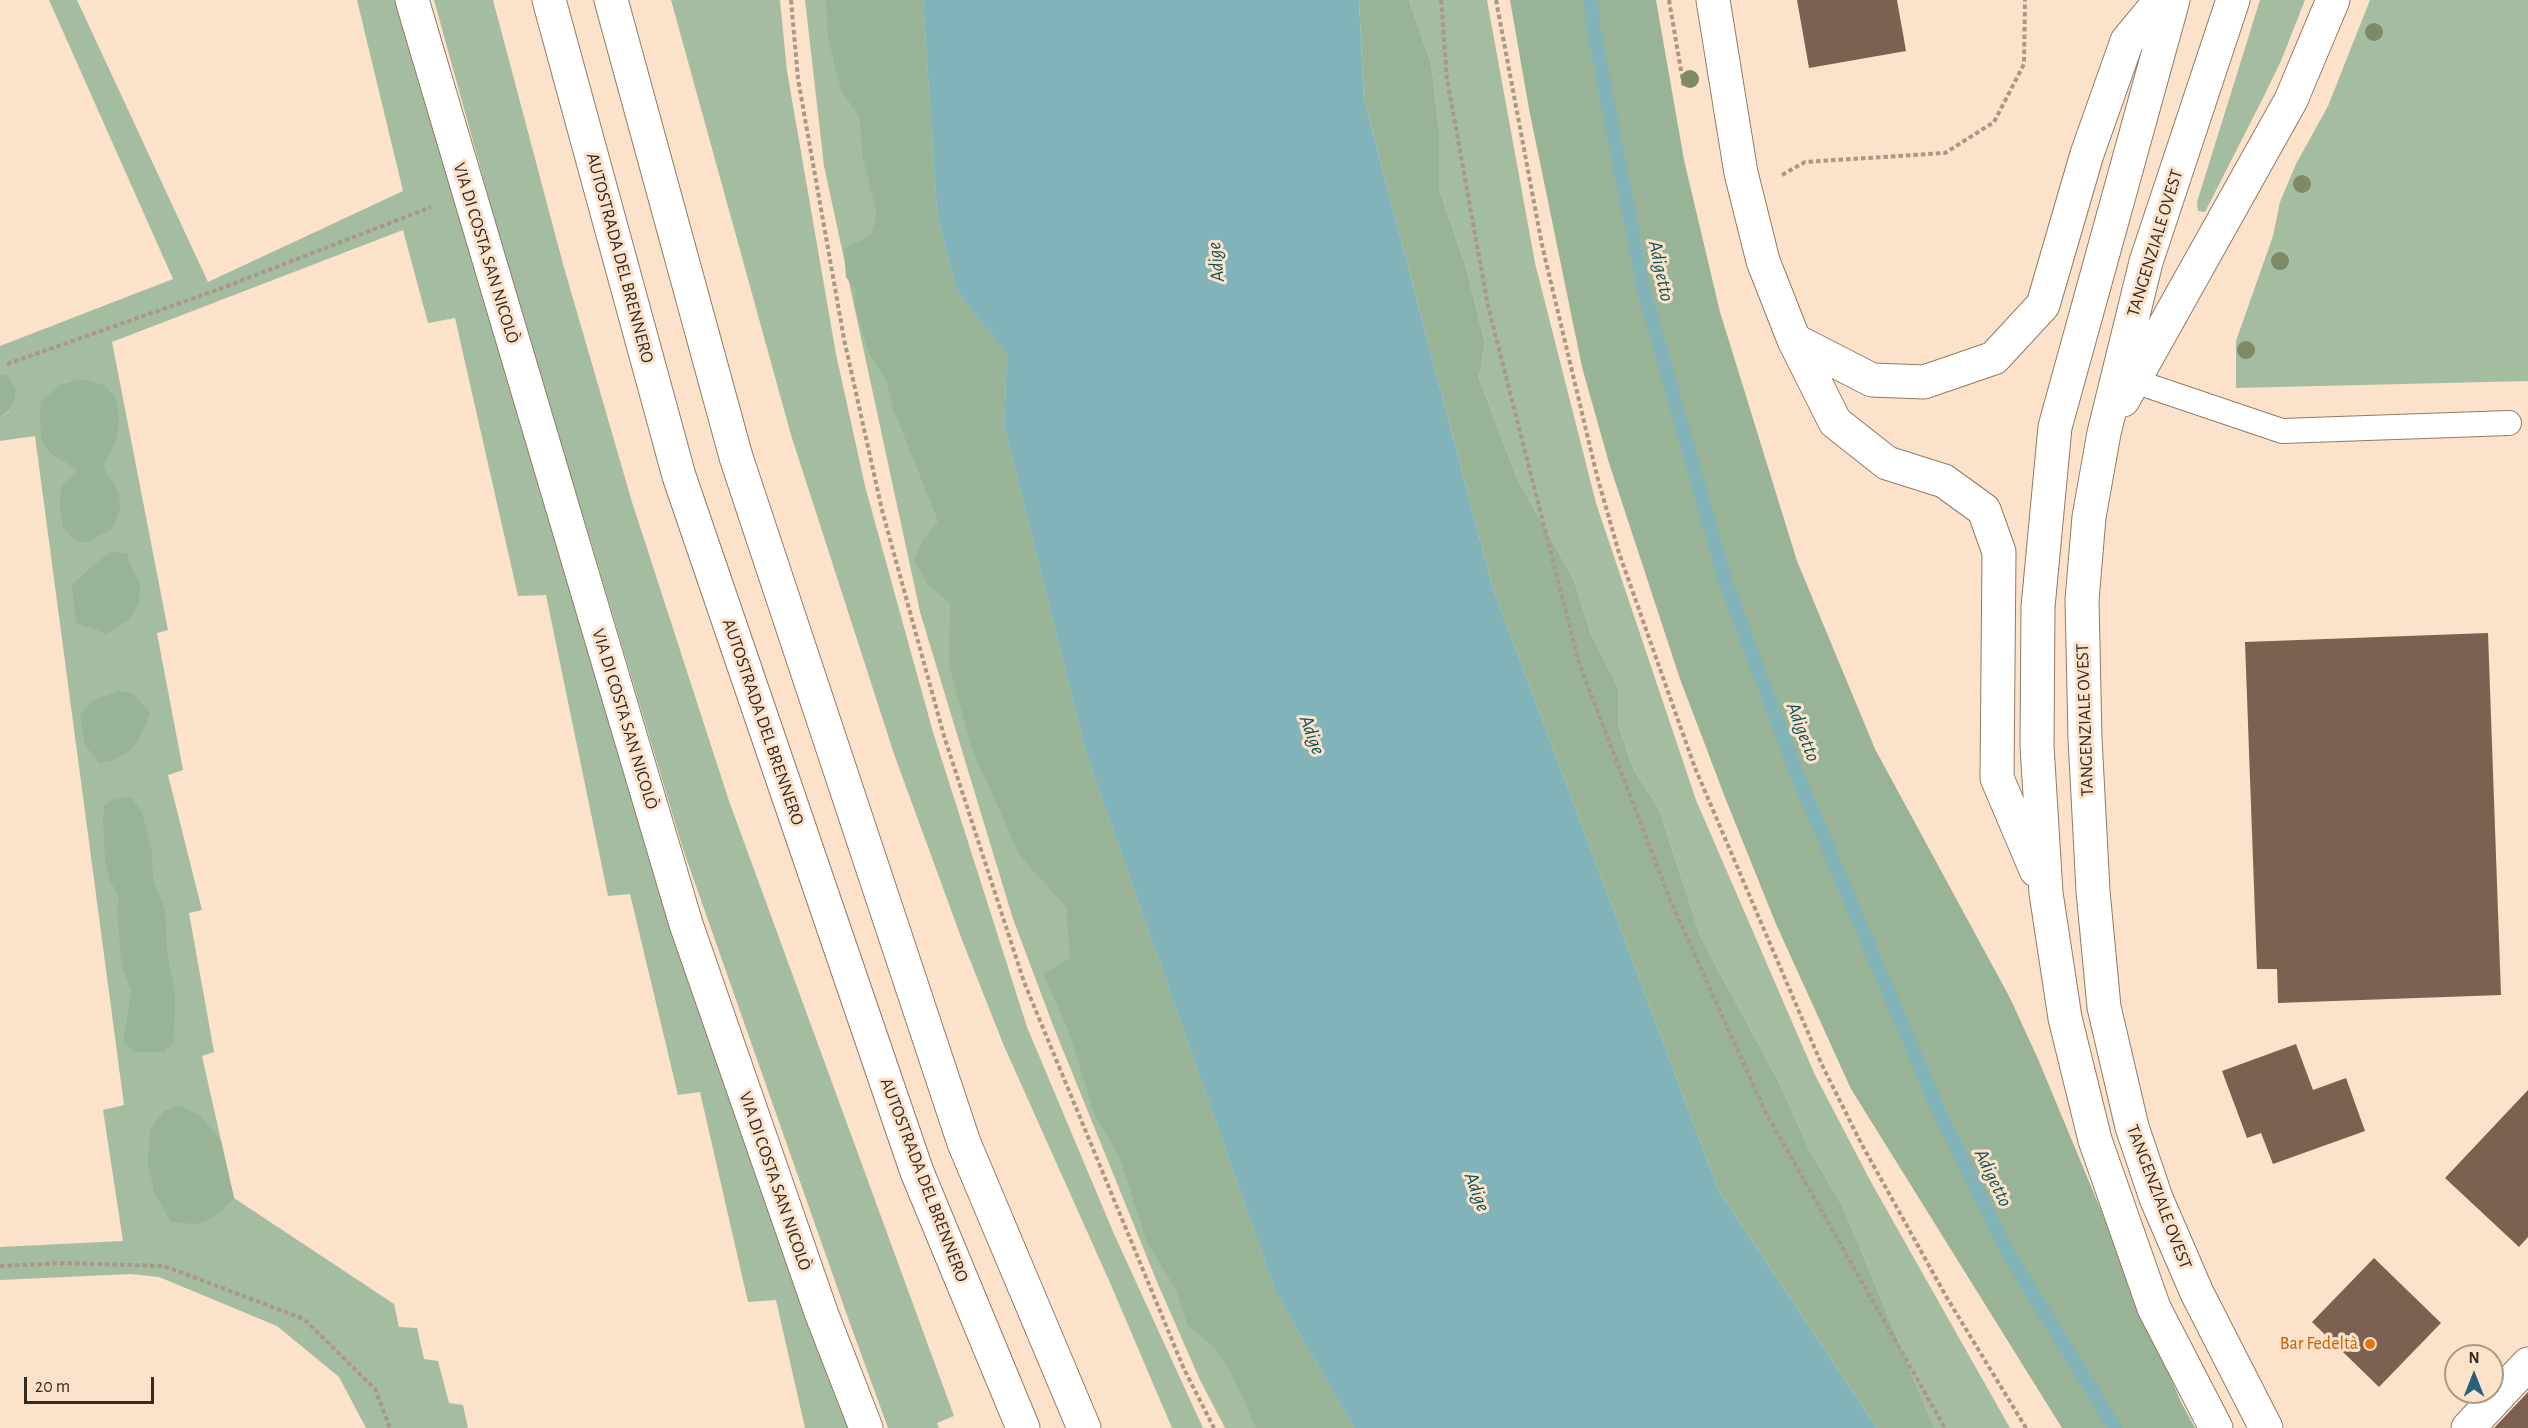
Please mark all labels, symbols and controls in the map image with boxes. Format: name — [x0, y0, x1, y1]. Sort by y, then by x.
street label: AUTOSTRADA DEL BRENNERO — [582, 151, 658, 365]
street label: VIA DI COSTA SAN NICOLÒ — [448, 160, 524, 346]
street label: TANGENZIALE OVEST — [2122, 167, 2188, 319]
water label: Adigetto — [1643, 238, 1679, 304]
water label: Adige — [1202, 241, 1230, 283]
street label: AUTOSTRADA DEL BRENNERO — [718, 616, 808, 828]
street label: VIA DI COSTA SAN NICOLÒ — [587, 626, 663, 812]
street label: TANGENZIALE OVEST — [2072, 643, 2098, 797]
water label: Adigetto — [1781, 699, 1825, 765]
water label: Adige — [1294, 712, 1330, 758]
street label: AUTOSTRADA DEL BRENNERO — [875, 1075, 973, 1285]
street label: VIA DI COSTA SAN NICOLÒ — [734, 1089, 816, 1273]
street label: TANGENZIALE OVEST — [2122, 1122, 2196, 1272]
water label: Adigetto — [1969, 1145, 2017, 1211]
water label: Adige — [1459, 1169, 1495, 1215]
place label: Bar Fedeltà — [2280, 1333, 2358, 1355]
marker: Bar Fedeltà — [2363, 1337, 2377, 1351]
north arrow — [2444, 1344, 2504, 1404]
text: N — [2468, 1350, 2480, 1366]
scale bar — [27, 1365, 158, 1403]
text: 20 m — [35, 1378, 70, 1396]

